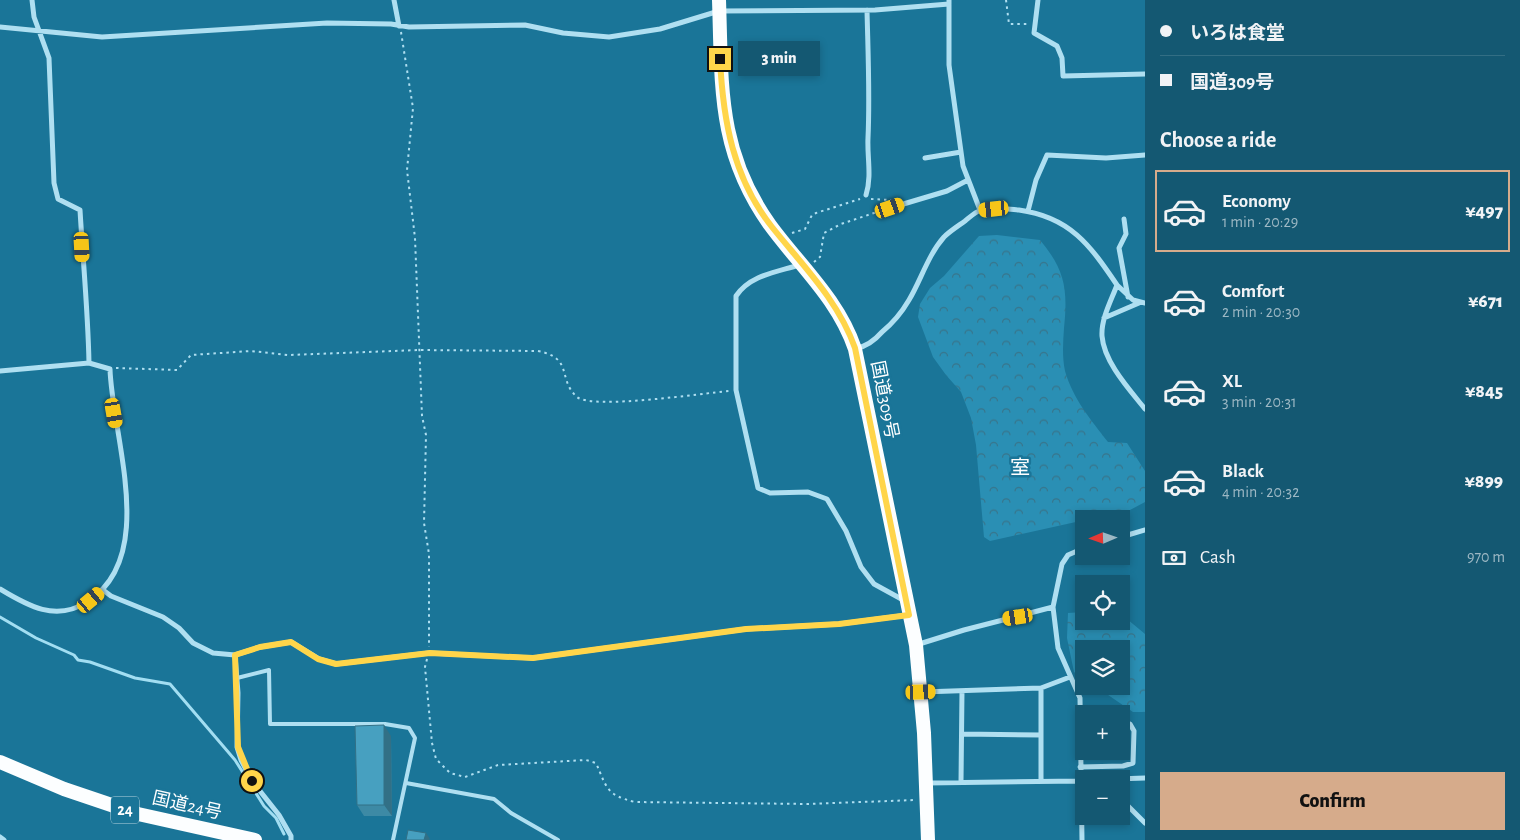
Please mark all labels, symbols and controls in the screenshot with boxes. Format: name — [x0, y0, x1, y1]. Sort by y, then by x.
text: いろは食堂 — [1190, 24, 1285, 43]
callout: 3 min — [738, 42, 820, 76]
route end — [709, 48, 731, 70]
text: 3 min — [761, 50, 797, 66]
text: 国道309号 — [1190, 73, 1274, 92]
text: Choose a ride — [1160, 129, 1276, 151]
icon: car — [1162, 189, 1207, 234]
text: Economy — [1222, 192, 1291, 211]
car — [873, 196, 906, 220]
car — [978, 200, 1009, 218]
text: ¥497 — [1465, 202, 1503, 221]
text: 1 min · 20:29 — [1222, 214, 1298, 230]
car — [73, 232, 90, 262]
icon: car — [1162, 279, 1207, 324]
text: Comfort — [1222, 282, 1284, 301]
text: ¥671 — [1468, 292, 1503, 311]
text: 2 min · 20:30 — [1222, 304, 1300, 320]
street label: 国道309号 — [868, 359, 902, 441]
icon: car — [1162, 369, 1207, 414]
text: XL — [1222, 372, 1242, 391]
text: ¥845 — [1465, 382, 1503, 401]
text: 3 min · 20:31 — [1222, 394, 1297, 410]
car — [104, 397, 123, 429]
district label: 室 — [1010, 457, 1030, 478]
icon: car — [1162, 459, 1207, 504]
text: Black — [1222, 462, 1264, 481]
text: ¥899 — [1464, 472, 1503, 491]
text: 4 min · 20:32 — [1222, 484, 1299, 500]
north arrow — [1075, 510, 1130, 565]
map controls — [1075, 510, 1130, 825]
icon: cash — [1160, 544, 1188, 572]
text: Cash — [1200, 548, 1236, 567]
text: 970 m — [1467, 549, 1505, 565]
button: locate — [1075, 575, 1130, 630]
car — [74, 585, 107, 615]
car — [1002, 607, 1033, 627]
button: layers — [1075, 640, 1130, 695]
car — [905, 684, 936, 700]
button: + — [1075, 705, 1130, 760]
route start — [241, 770, 263, 792]
button: − — [1075, 770, 1130, 825]
button: Confirm — [1160, 772, 1505, 830]
street label: 国道24号 — [150, 787, 224, 823]
road number: 24 — [111, 796, 139, 824]

